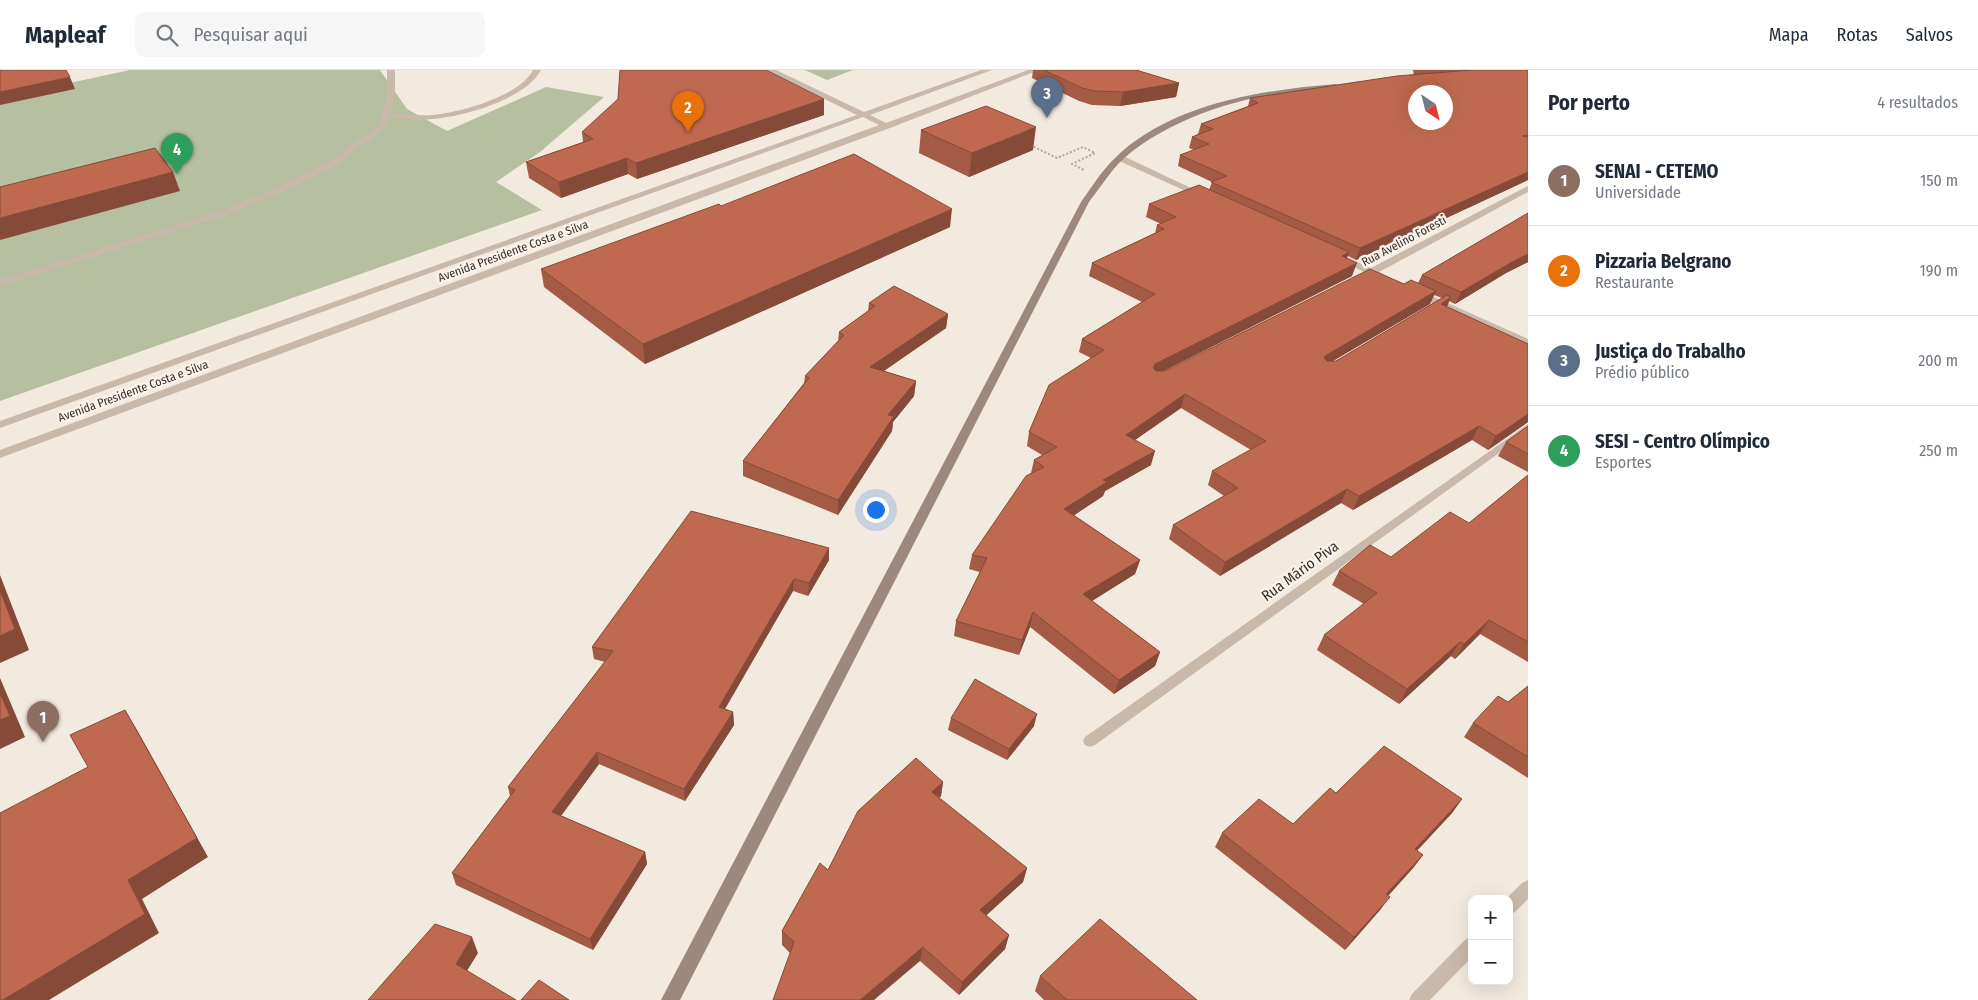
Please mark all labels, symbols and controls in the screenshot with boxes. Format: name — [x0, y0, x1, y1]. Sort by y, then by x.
search box — [135, 12, 485, 57]
text: Mapleaf — [25, 21, 105, 49]
icon: search — [153, 21, 181, 49]
text: Pesquisar aqui — [193, 23, 308, 46]
text: Mapa — [1769, 24, 1809, 46]
text: Rotas — [1837, 24, 1878, 46]
text: Salvos — [1906, 24, 1953, 46]
pin: 3 — [1031, 77, 1063, 118]
north arrow — [1408, 85, 1453, 130]
text: Por perto — [1548, 90, 1630, 116]
pin: 2 — [672, 91, 704, 132]
text: 4 resultados — [1877, 93, 1958, 112]
pin: 4 — [161, 133, 193, 174]
text: SENAI - CETEMO — [1595, 160, 1718, 183]
text: 1 — [1561, 171, 1567, 190]
text: 150 m — [1920, 171, 1958, 190]
text: Universidade — [1595, 183, 1681, 202]
street label: Rua Avelino Foresti — [1359, 213, 1449, 269]
street label: Avenida Presidente Costa e Silva — [436, 217, 590, 285]
text: Pizzaria Belgrano — [1595, 250, 1732, 273]
text: 2 — [1560, 261, 1568, 280]
text: 190 m — [1920, 261, 1958, 280]
text: Restaurante — [1595, 273, 1674, 292]
text: Justiça do Trabalho — [1595, 340, 1746, 363]
text: 3 — [1560, 351, 1568, 370]
text: 200 m — [1918, 351, 1958, 370]
street label: Avenida Presidente Costa e Silva — [56, 357, 210, 425]
text: Prédio público — [1595, 363, 1689, 382]
text: SESI - Centro Olímpico — [1595, 430, 1770, 453]
text: 4 — [1560, 441, 1568, 460]
text: 250 m — [1919, 441, 1958, 460]
text: Esportes — [1595, 453, 1652, 472]
your location — [863, 497, 889, 523]
street label: Rua Mário Piva — [1258, 537, 1342, 605]
pin: 1 — [27, 701, 59, 742]
map controls — [1468, 895, 1513, 985]
button: + — [1468, 895, 1513, 940]
button: − — [1468, 940, 1513, 985]

